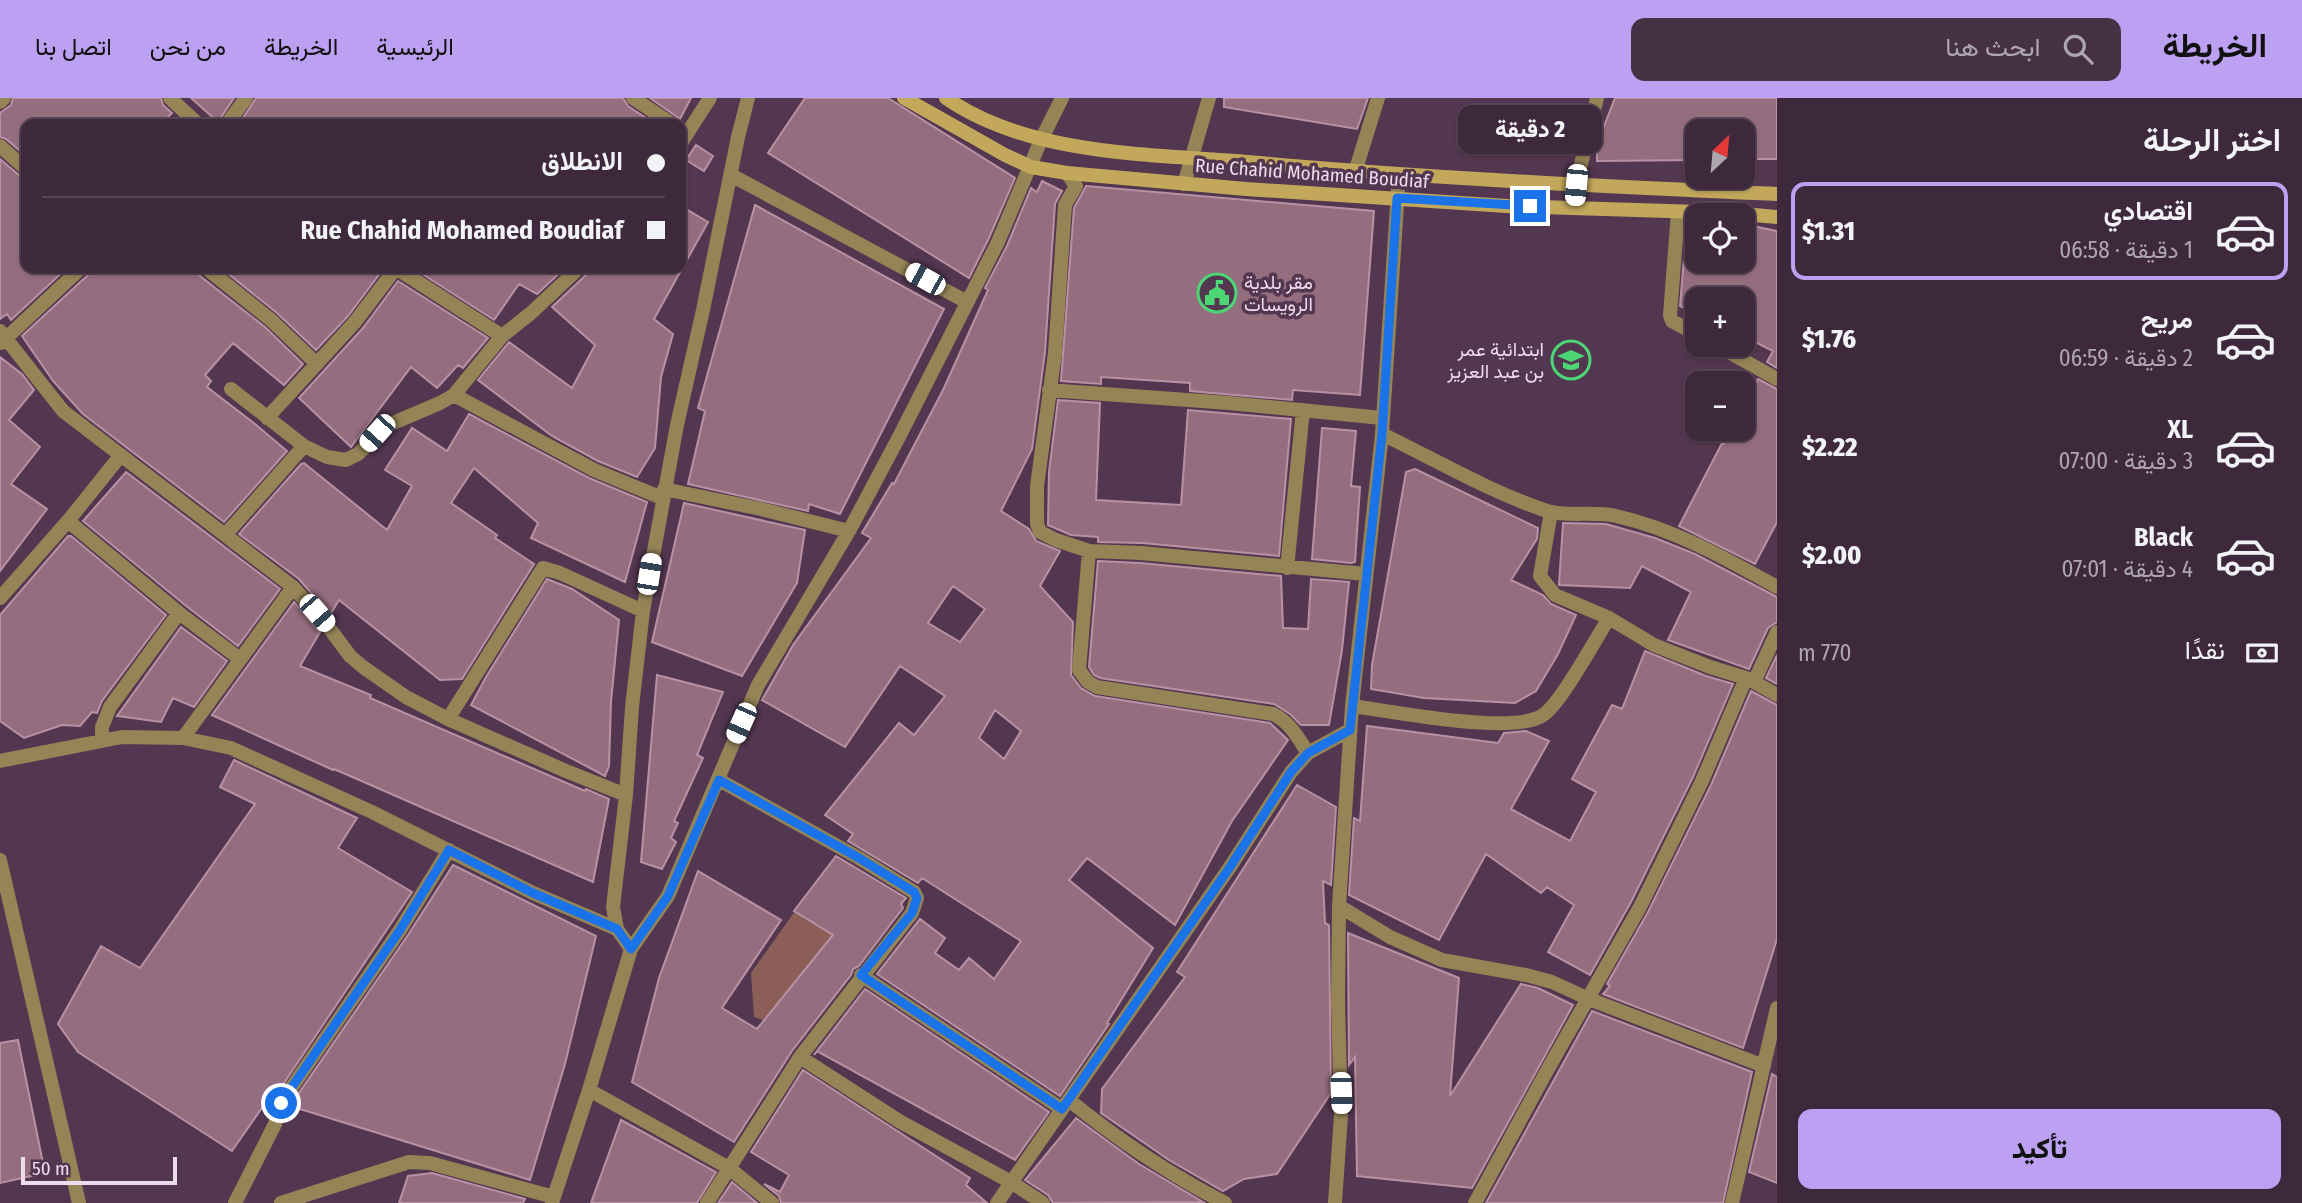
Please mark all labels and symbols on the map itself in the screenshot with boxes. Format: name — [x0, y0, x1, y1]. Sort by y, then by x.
callout: 2 دقيقة — [1458, 105, 1602, 154]
north arrow — [1685, 119, 1755, 189]
street label: Rue Chahid Mohamed Boudiaf — [1194, 154, 1431, 193]
car — [1564, 163, 1589, 207]
route end — [1514, 190, 1546, 222]
car — [902, 260, 949, 298]
place label: مقر بلدية الرويسات — [1244, 271, 1313, 316]
public building icon: مقر بلدية الرويسات — [1196, 272, 1238, 314]
place label: ابتدائية عمر بن عبد العزيز — [1446, 338, 1544, 383]
school or university icon: ابتدائية عمر بن عبد العزيز — [1550, 339, 1592, 381]
car — [356, 410, 399, 456]
car — [636, 552, 663, 596]
car — [296, 590, 339, 636]
car — [723, 700, 760, 746]
car — [1330, 1072, 1353, 1114]
route start — [265, 1087, 297, 1119]
scale bar — [21, 1154, 177, 1186]

